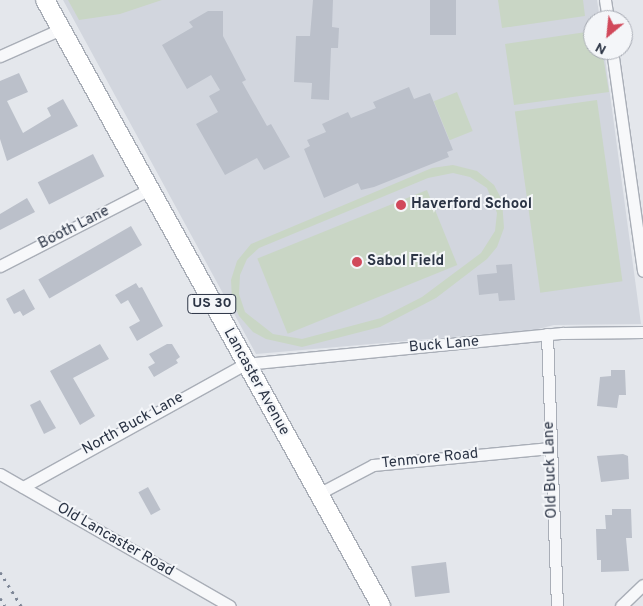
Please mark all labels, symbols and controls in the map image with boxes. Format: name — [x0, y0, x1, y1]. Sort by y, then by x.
north arrow — [583, 10, 633, 60]
text: N — [593, 38, 610, 58]
place label: Haverford School — [411, 196, 532, 214]
marker: Haverford School — [395, 199, 407, 211]
street label: Booth Lane — [35, 202, 113, 254]
place label: Sabol Field — [367, 253, 444, 271]
marker: Sabol Field — [351, 256, 363, 268]
road number: US 30 — [187, 292, 237, 316]
street label: Lancaster Avenue — [219, 325, 293, 439]
street label: Buck Lane — [408, 333, 480, 357]
street label: North Buck Lane — [79, 389, 187, 459]
street label: Old Buck Lane — [540, 421, 562, 519]
street label: Tenmore Road — [381, 445, 479, 473]
street label: Old Lancaster Road — [53, 499, 177, 581]

